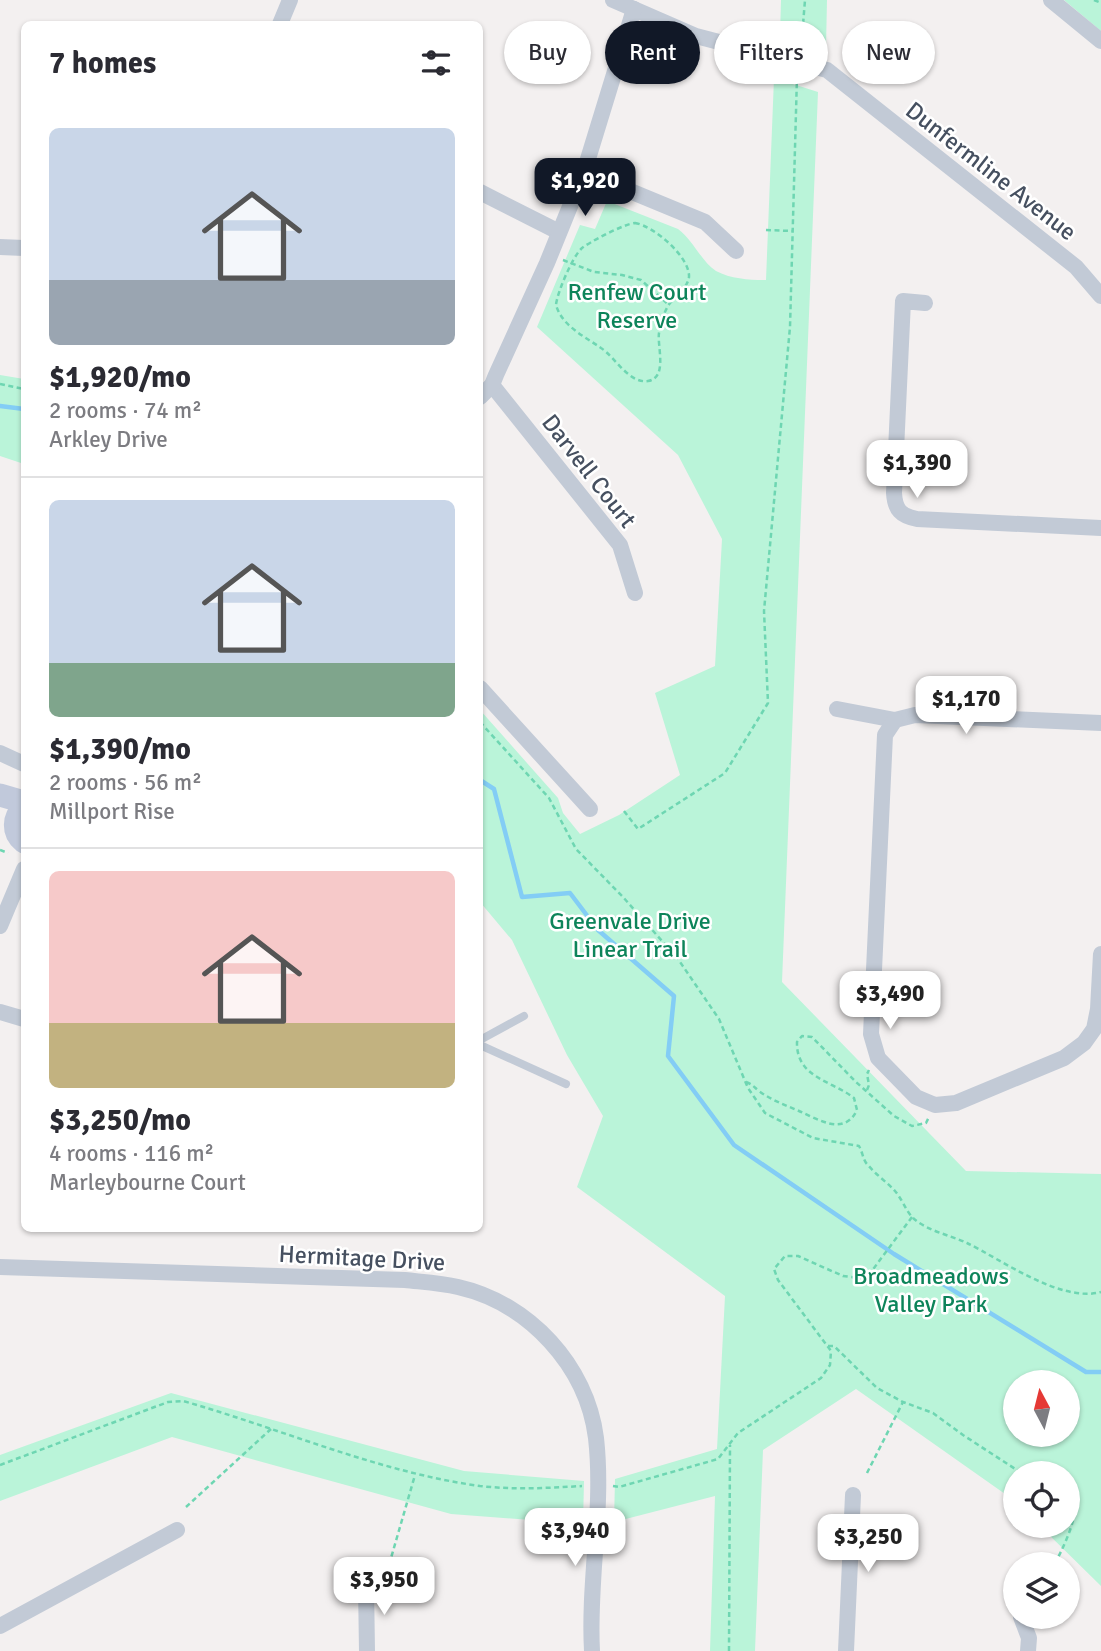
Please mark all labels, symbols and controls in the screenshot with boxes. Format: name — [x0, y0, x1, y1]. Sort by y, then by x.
chip: Buy — [504, 21, 591, 84]
chip: Rent — [605, 21, 700, 84]
chip: Filters — [714, 21, 828, 84]
chip: New — [842, 21, 935, 84]
icon: filters — [417, 44, 455, 82]
text: 7 homes — [49, 45, 156, 82]
street label: Dunfermline Avenue — [900, 95, 1082, 247]
pin: $1,920 — [528, 158, 642, 218]
text: $1,920 — [551, 166, 619, 195]
icon: home — [189, 173, 315, 299]
park label: Renfew Court Reserve — [567, 277, 707, 335]
text: $1,920/mo — [49, 359, 191, 396]
text: 2 rooms · 74 m² — [49, 396, 202, 425]
street label: Darvell Court — [535, 408, 643, 534]
text: Arkley Drive — [49, 425, 168, 454]
pin: $1,390 — [860, 440, 974, 500]
text: $1,390 — [883, 448, 951, 477]
icon: home — [189, 545, 315, 671]
pin: $1,170 — [909, 676, 1023, 736]
text: $1,170 — [932, 684, 1000, 713]
text: $1,390/mo — [49, 731, 191, 768]
text: 2 rooms · 56 m² — [49, 768, 202, 797]
text: Millport Rise — [49, 797, 175, 826]
park label: Greenvale Drive Linear Trail — [549, 906, 711, 964]
icon: home — [189, 916, 315, 1042]
pin: $3,490 — [833, 972, 947, 1031]
text: $3,490 — [856, 979, 924, 1008]
text: $3,250/mo — [49, 1102, 191, 1139]
text: 4 rooms · 116 m² — [49, 1139, 214, 1168]
text: Marleybourne Court — [49, 1168, 246, 1197]
street label: Hermitage Drive — [278, 1239, 446, 1277]
park label: Broadmeadows Valley Park — [853, 1261, 1009, 1319]
north arrow — [1003, 1370, 1080, 1447]
map controls — [1003, 1370, 1080, 1629]
button: locate — [1003, 1461, 1080, 1538]
pin: $3,940 — [518, 1508, 632, 1568]
pin: $3,250 — [811, 1514, 925, 1574]
text: $3,940 — [541, 1516, 609, 1545]
text: $3,250 — [834, 1522, 902, 1551]
button: layers — [1003, 1552, 1080, 1629]
pin: $3,950 — [327, 1558, 441, 1617]
text: $3,950 — [350, 1565, 418, 1594]

